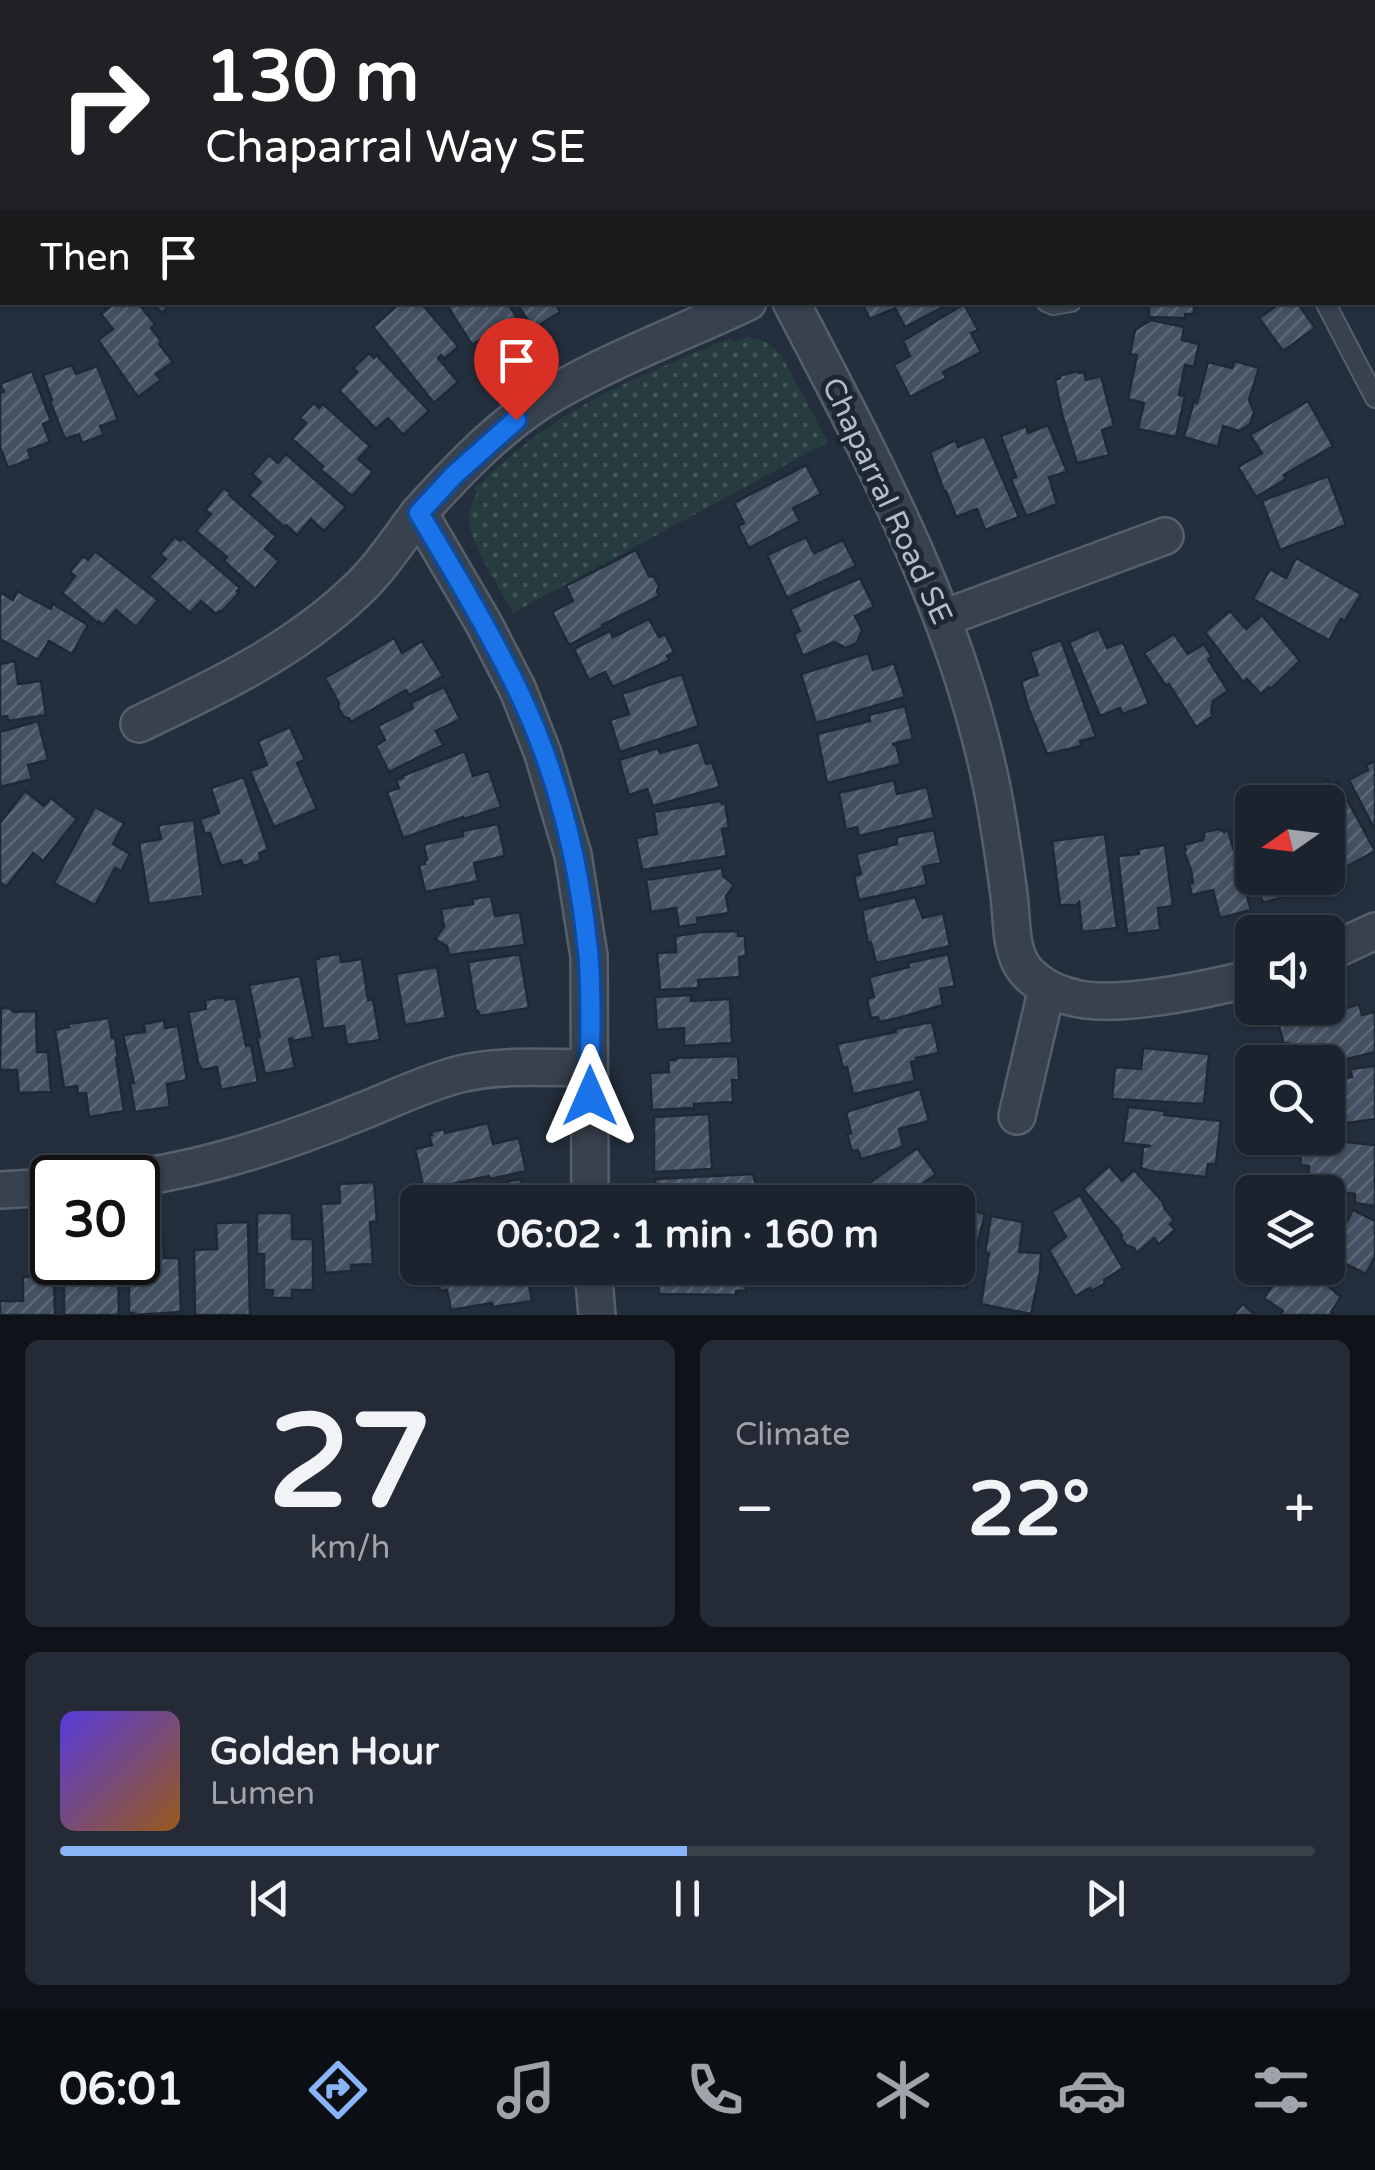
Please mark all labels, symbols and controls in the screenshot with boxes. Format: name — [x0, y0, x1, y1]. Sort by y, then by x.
text: 130 m — [205, 36, 419, 120]
icon: right — [40, 40, 170, 170]
text: Chaparral Way SE — [205, 121, 586, 175]
icon: arrive — [151, 230, 206, 285]
text: Then — [40, 235, 131, 281]
pin — [474, 318, 559, 421]
icon: arrive — [489, 333, 544, 388]
street label: Chaparral Road SE — [814, 372, 960, 630]
north arrow — [1235, 785, 1345, 895]
map controls — [1235, 785, 1345, 1285]
button: sound — [1235, 915, 1345, 1025]
position arrow — [538, 1044, 642, 1148]
button: search — [1235, 1045, 1345, 1155]
speed limit sign: 30 — [30, 1155, 160, 1285]
button: layers — [1235, 1175, 1345, 1285]
text: 06:02 · 1 min · 160 m — [496, 1212, 879, 1258]
text: 27 — [268, 1386, 432, 1542]
text: Climate — [735, 1416, 850, 1454]
text: 22° — [968, 1465, 1090, 1555]
text: − — [735, 1477, 774, 1543]
text: + — [1284, 1477, 1315, 1543]
text: km/h — [310, 1529, 390, 1567]
text: Golden Hour — [210, 1729, 439, 1775]
text: Lumen — [210, 1775, 315, 1813]
icon: previous — [242, 1871, 297, 1926]
icon: pause — [660, 1871, 715, 1926]
icon: next — [1078, 1871, 1133, 1926]
icon: directions — [303, 2055, 373, 2125]
icon: music — [491, 2055, 561, 2125]
icon: phone — [680, 2055, 750, 2125]
icon: climate — [868, 2055, 938, 2125]
icon: car — [1057, 2055, 1127, 2125]
icon: filters — [1246, 2055, 1316, 2125]
text: 06:01 — [59, 2063, 184, 2117]

